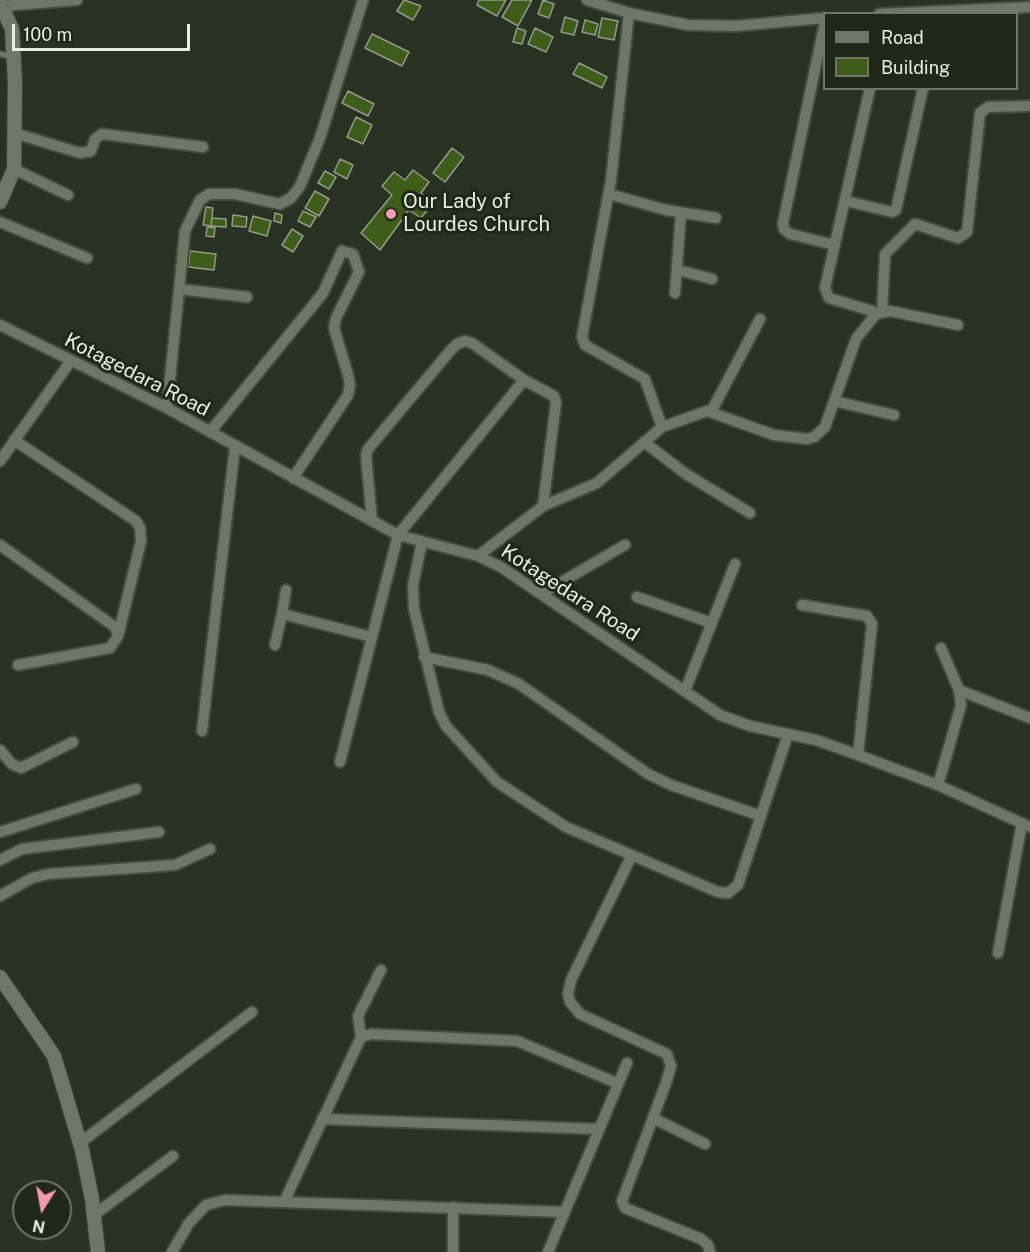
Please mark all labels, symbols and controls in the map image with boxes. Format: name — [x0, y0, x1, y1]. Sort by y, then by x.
scale bar — [15, 12, 194, 50]
legend — [823, 12, 1018, 90]
text: 100 m — [23, 24, 72, 45]
text: Road — [881, 27, 924, 48]
text: Building — [881, 57, 950, 78]
place label: Our Lady of Lourdes Church — [403, 190, 550, 237]
marker: Our Lady of Lourdes Church — [384, 207, 398, 221]
street label: Kotagedara Road — [60, 328, 214, 422]
street label: Kotagedara Road — [496, 539, 644, 647]
north arrow — [12, 1180, 72, 1240]
text: N — [31, 1216, 47, 1237]

